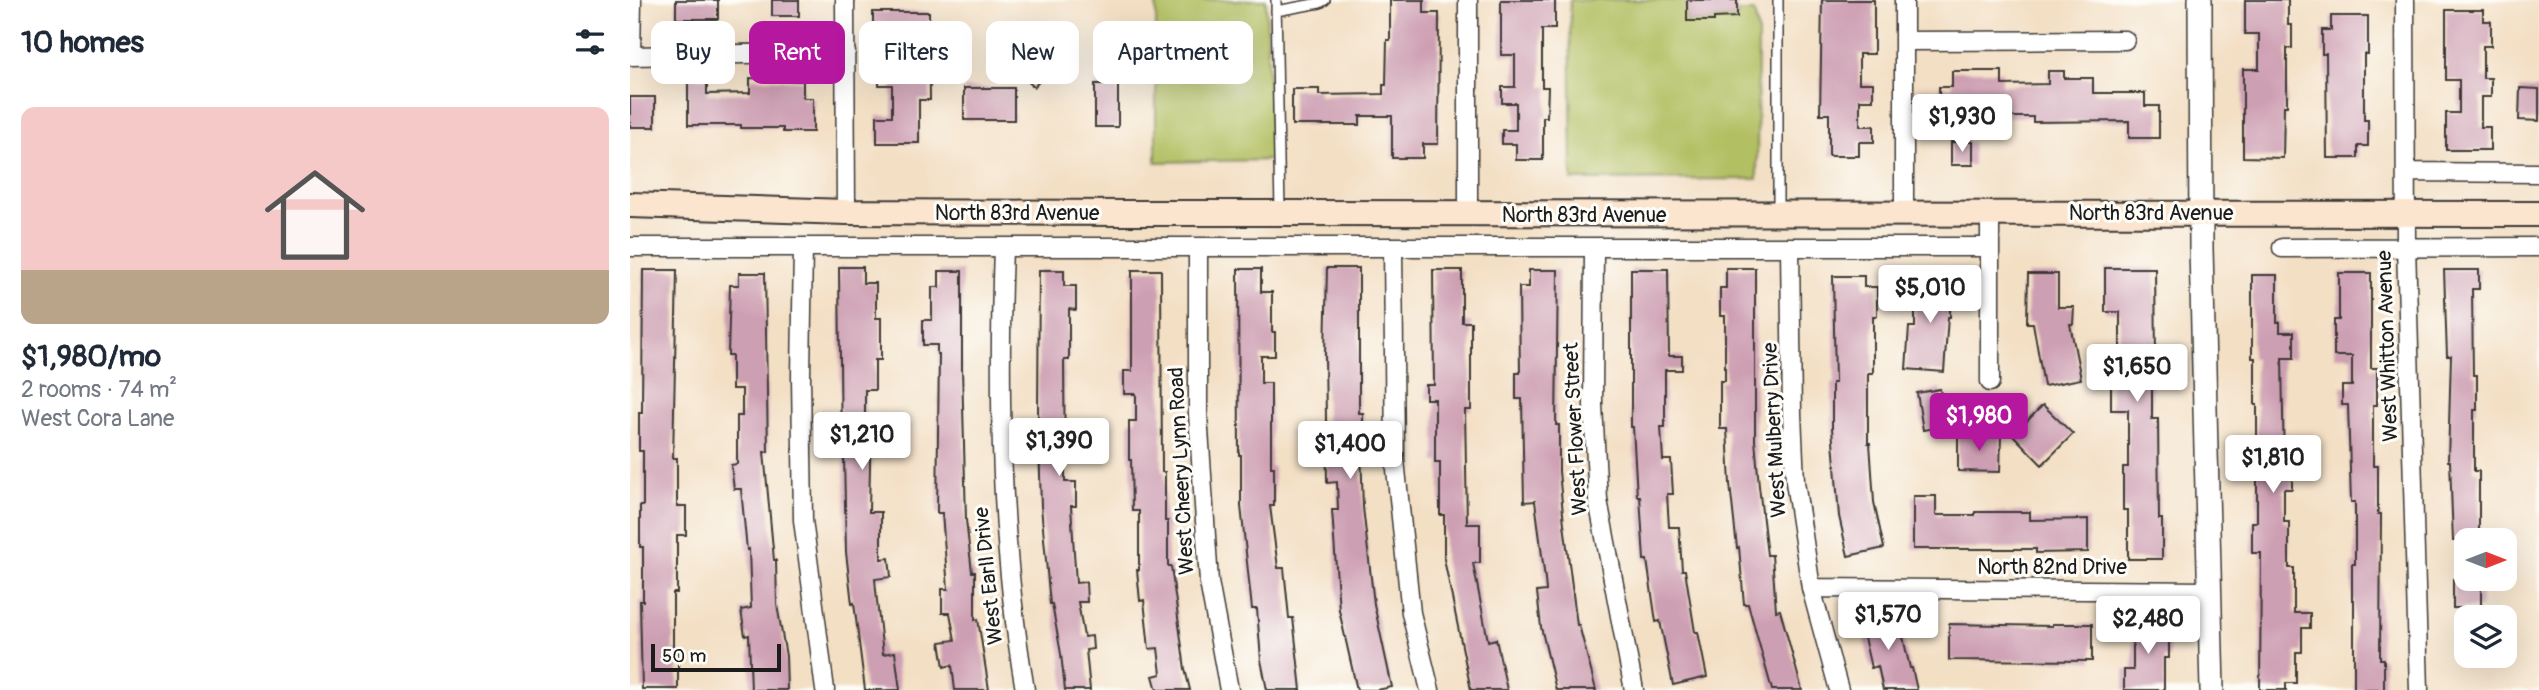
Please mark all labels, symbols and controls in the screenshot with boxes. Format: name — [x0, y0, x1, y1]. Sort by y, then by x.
chip: Buy — [651, 21, 735, 84]
chip: Rent — [749, 21, 845, 84]
chip: Filters — [859, 21, 972, 84]
chip: New — [986, 21, 1079, 84]
chip: Apartment — [1093, 21, 1253, 84]
icon: filters — [571, 23, 609, 61]
text: 10 homes — [21, 24, 144, 61]
pin: $1,930 — [1905, 94, 2019, 154]
text: $1,930 — [1928, 102, 1996, 131]
icon: home — [252, 152, 378, 278]
street label: North 83rd Avenue — [935, 200, 1100, 227]
street label: North 83rd Avenue — [2069, 200, 2234, 227]
street label: North 83rd Avenue — [1502, 202, 1667, 229]
street label: West Whitton Avenue — [2371, 249, 2404, 442]
pin: $5,010 — [1873, 266, 1987, 325]
text: $5,010 — [1894, 273, 1966, 302]
text: $1,980/mo — [21, 338, 161, 375]
street label: West Flower Street — [1557, 341, 1594, 516]
street label: West Mulberry Drive — [1756, 341, 1793, 518]
pin: $1,650 — [2080, 344, 2194, 404]
text: $1,650 — [2103, 352, 2171, 381]
street label: West Cheery Lynn Road — [1163, 366, 1200, 575]
text: 2 rooms · 74 m² — [21, 375, 177, 404]
pin: $1,980 — [1922, 393, 2036, 453]
text: $1,980 — [1946, 401, 2012, 430]
text: West Cora Lane — [21, 404, 174, 433]
pin: $1,210 — [805, 412, 919, 472]
pin: $1,390 — [1002, 419, 1116, 478]
text: $1,210 — [830, 420, 894, 449]
pin: $1,400 — [1293, 421, 1407, 481]
text: $1,390 — [1025, 426, 1093, 455]
text: $1,400 — [1314, 429, 1386, 458]
pin: $1,810 — [2216, 435, 2330, 495]
text: $1,810 — [2241, 443, 2305, 472]
street label: West Earll Drive — [968, 505, 1009, 646]
north arrow — [2454, 528, 2516, 592]
map controls — [2454, 528, 2517, 668]
street label: North 82nd Drive — [1977, 554, 2128, 581]
pin: $1,570 — [1831, 592, 1945, 652]
pin: $2,480 — [2091, 596, 2205, 656]
text: $1,570 — [1854, 600, 1922, 629]
text: $2,480 — [2112, 604, 2184, 633]
button: layers — [2454, 605, 2517, 668]
scale bar — [651, 641, 780, 673]
text: 50 m — [662, 644, 706, 668]

